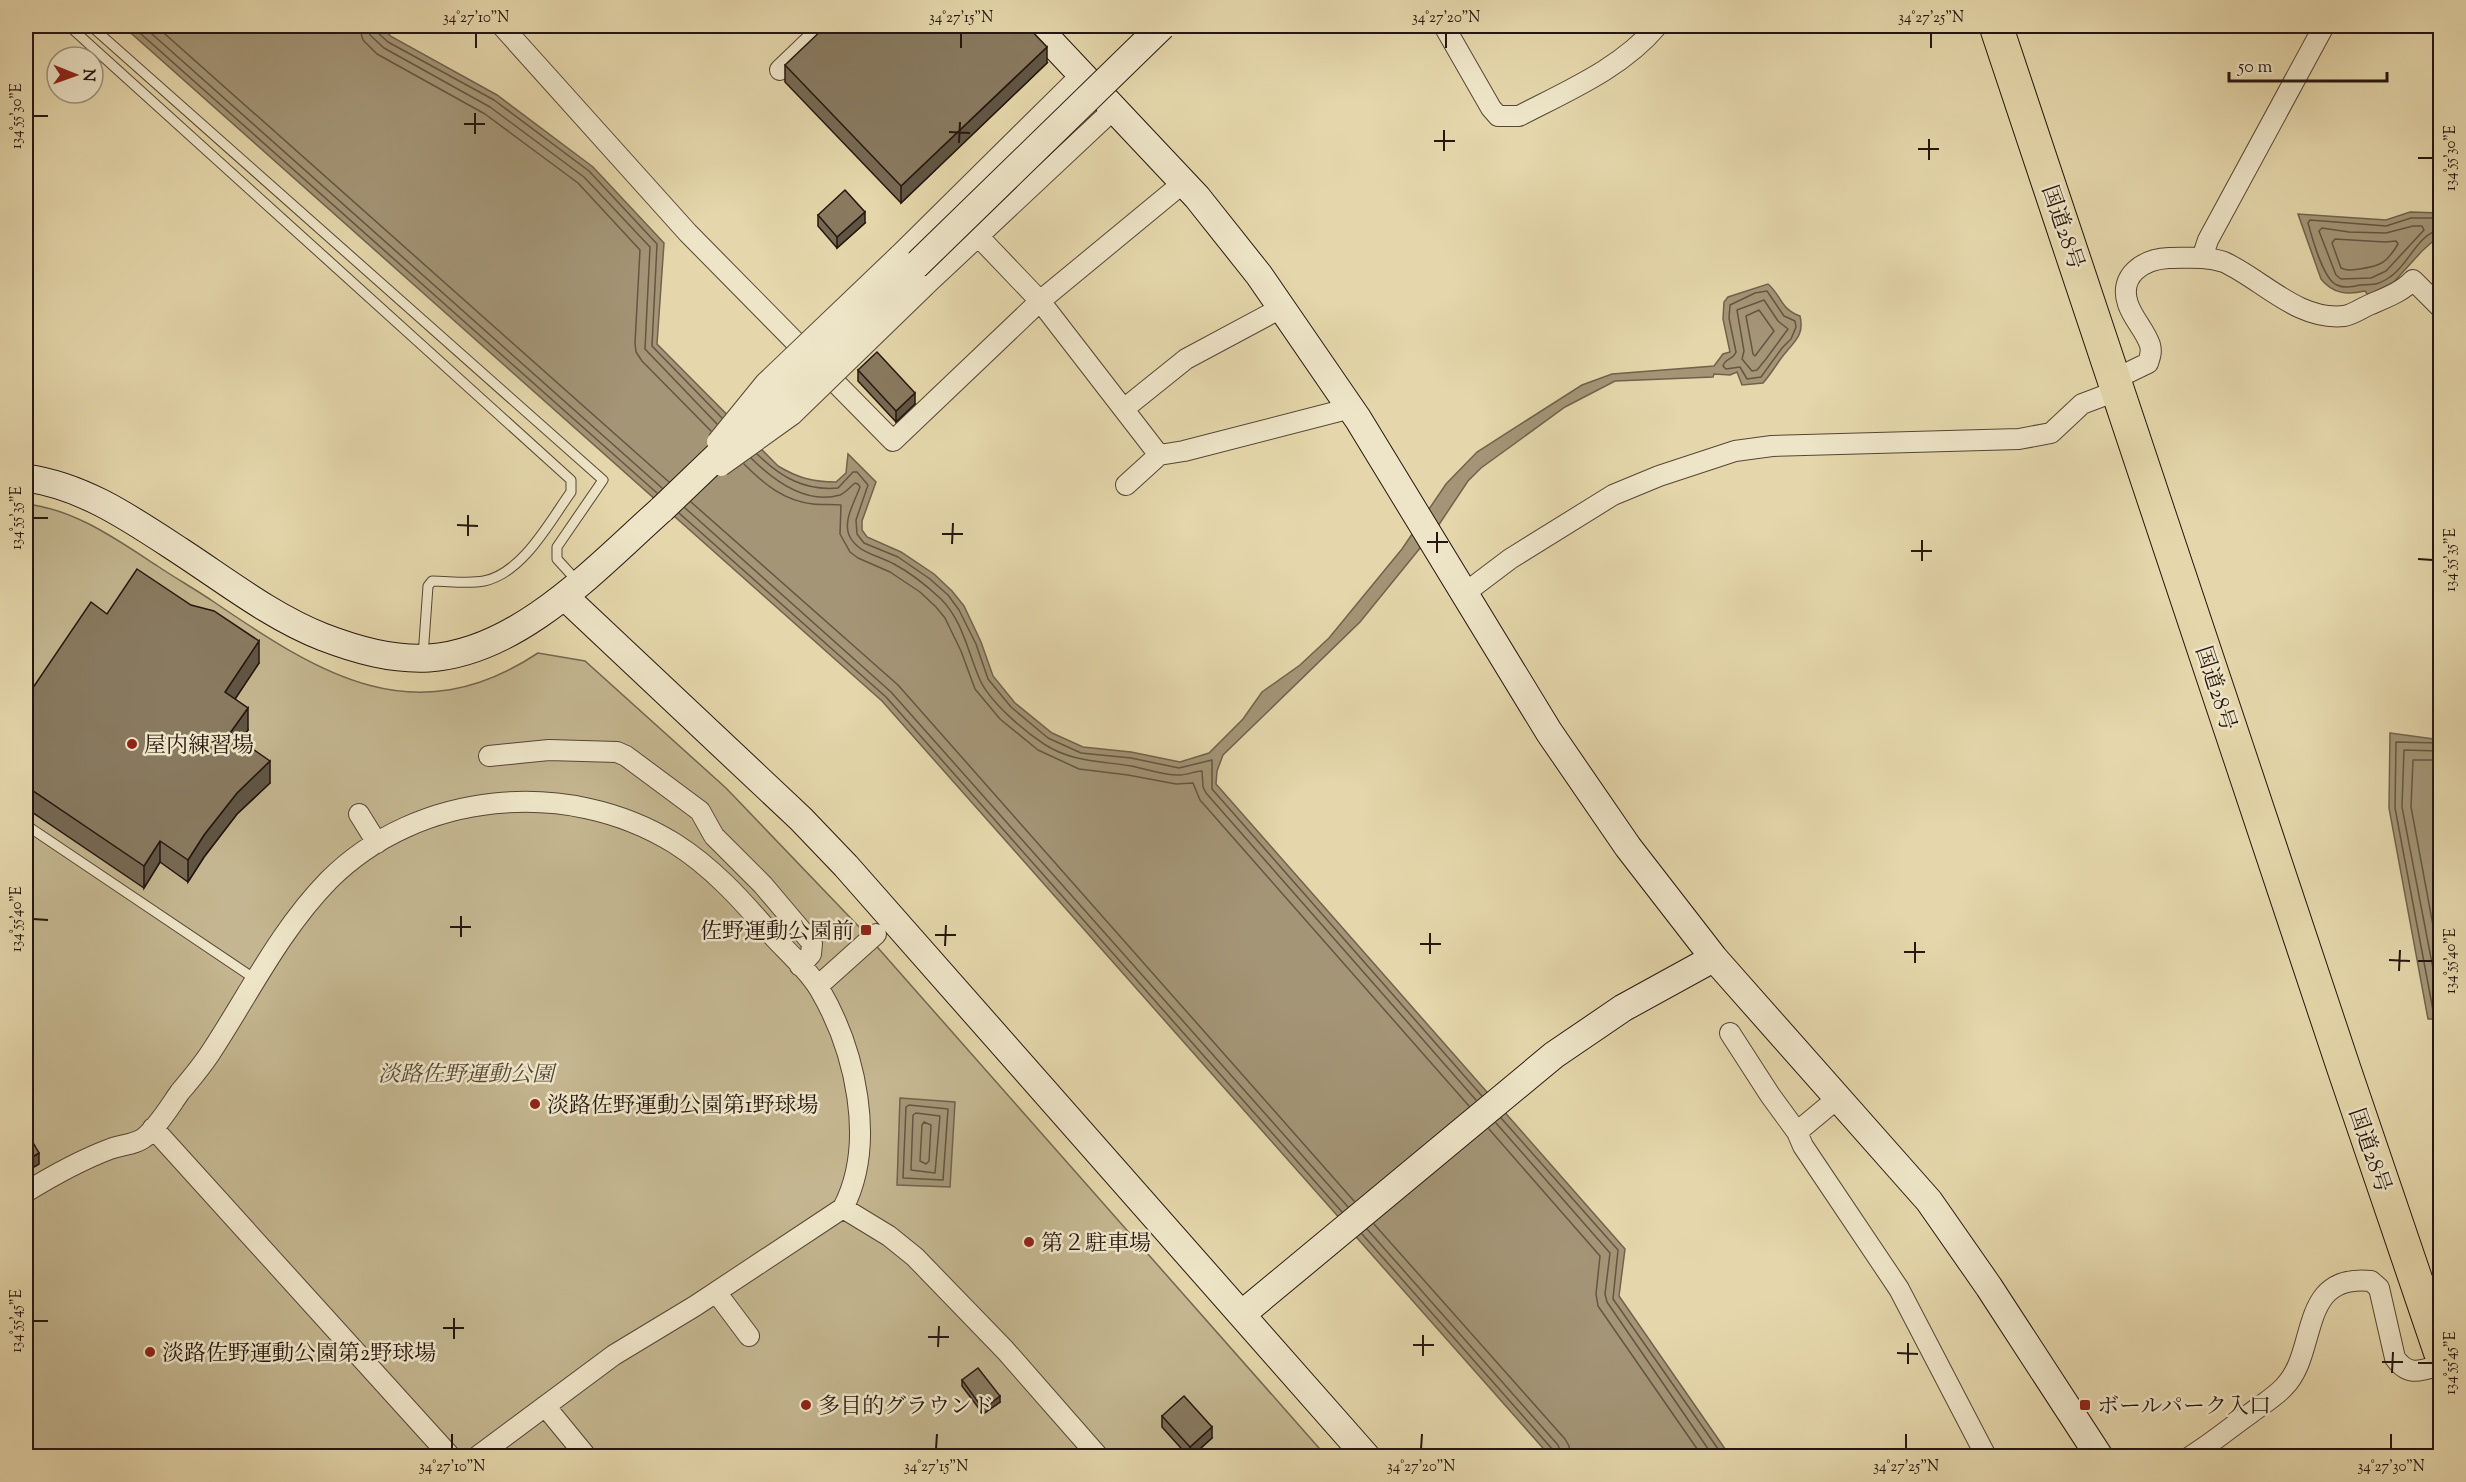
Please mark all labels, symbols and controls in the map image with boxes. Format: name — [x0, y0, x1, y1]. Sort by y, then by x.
text: 34°27'10"N — [443, 8, 509, 29]
text: 34°27'15"N — [929, 8, 993, 29]
text: 34°27'20"N — [1412, 8, 1480, 29]
text: 34°27'25"N — [1898, 8, 1964, 29]
north arrow — [45, 45, 105, 105]
scale bar — [2229, 45, 2386, 83]
text: 50 m — [2237, 55, 2273, 81]
text: N — [76, 69, 99, 82]
text: 134°55'30"E — [7, 83, 28, 149]
text: 134°55'30"E — [2441, 125, 2462, 191]
street label: 国道28号 — [2032, 181, 2091, 274]
text: 134°55'35"E — [7, 486, 28, 550]
text: 134°55'35"E — [2441, 528, 2462, 592]
street label: 国道28号 — [2185, 642, 2243, 735]
place label: 屋内練習場 — [144, 731, 254, 763]
marker: 屋内練習場 — [125, 737, 139, 751]
text: 134°55'40"E — [7, 886, 28, 952]
place label: 佐野運動公園前 — [700, 917, 854, 949]
marker: 佐野運動公園前 — [859, 923, 873, 937]
text: 134°55'40"E — [2441, 928, 2462, 994]
park label: 淡路佐野運動公園 — [378, 1060, 557, 1092]
place label: 淡路佐野運動公園第1野球場 — [547, 1091, 818, 1123]
marker: 淡路佐野運動公園第1野球場 — [528, 1097, 542, 1111]
street label: 国道28号 — [2339, 1104, 2398, 1197]
place label: 第２駐車場 — [1041, 1229, 1151, 1261]
marker: 第２駐車場 — [1022, 1235, 1036, 1249]
text: 134°55'45"E — [7, 1289, 28, 1353]
text: 134°55'45"E — [2441, 1331, 2462, 1395]
place label: 淡路佐野運動公園第2野球場 — [162, 1339, 436, 1371]
marker: 淡路佐野運動公園第2野球場 — [143, 1345, 157, 1359]
place label: 多目的グラウンド — [818, 1392, 994, 1424]
place label: ボールパーク入口 — [2097, 1392, 2271, 1424]
marker: 多目的グラウンド — [799, 1398, 813, 1412]
marker: ボールパーク入口 — [2078, 1398, 2092, 1412]
text: 34°27'10"N — [419, 1457, 485, 1478]
text: 34°27'15"N — [904, 1457, 968, 1478]
text: 34°27'20"N — [1387, 1457, 1455, 1478]
text: 34°27'25"N — [1873, 1457, 1939, 1478]
text: 34°27'30"N — [2357, 1457, 2425, 1478]

